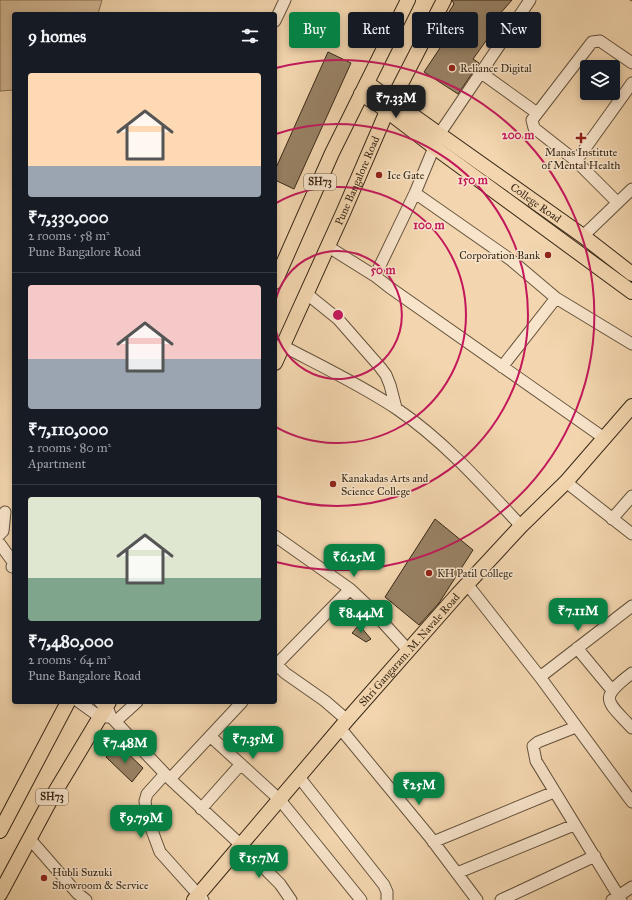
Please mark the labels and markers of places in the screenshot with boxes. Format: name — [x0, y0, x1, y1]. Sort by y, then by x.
place label: Reliance Digital — [460, 62, 532, 75]
marker: Reliance Digital — [447, 63, 457, 73]
pin: ₹7.33M — [363, 85, 429, 119]
marker: Manas Institute of Mental Health — [575, 132, 587, 144]
place label: Manas Institute of Mental Health — [542, 146, 620, 172]
place label: Ice Gate — [387, 169, 425, 182]
marker: Ice Gate — [374, 170, 384, 180]
place label: Corporation Bank — [459, 249, 541, 262]
marker: Corporation Bank — [543, 250, 553, 260]
centre of rings — [331, 308, 345, 322]
place label: Kanakadas Arts and Science College — [341, 472, 429, 498]
marker: Kanakadas Arts and Science College — [328, 479, 338, 489]
pin: ₹6.25M — [321, 544, 387, 578]
place label: KH Patil College — [437, 567, 513, 580]
marker: KH Patil College — [424, 568, 434, 578]
pin: ₹7.11M — [545, 598, 611, 632]
pin: ₹8.44M — [328, 600, 394, 634]
pin: ₹7.35M — [220, 726, 286, 760]
pin: ₹7.48M — [92, 730, 158, 764]
pin: ₹25M — [395, 772, 443, 806]
pin: ₹9.79M — [108, 805, 174, 839]
pin: ₹15.7M — [226, 845, 292, 879]
place label: Hubli Suzuki Showroom & Service — [52, 866, 149, 892]
marker: Hubli Suzuki Showroom & Service — [39, 873, 49, 883]

